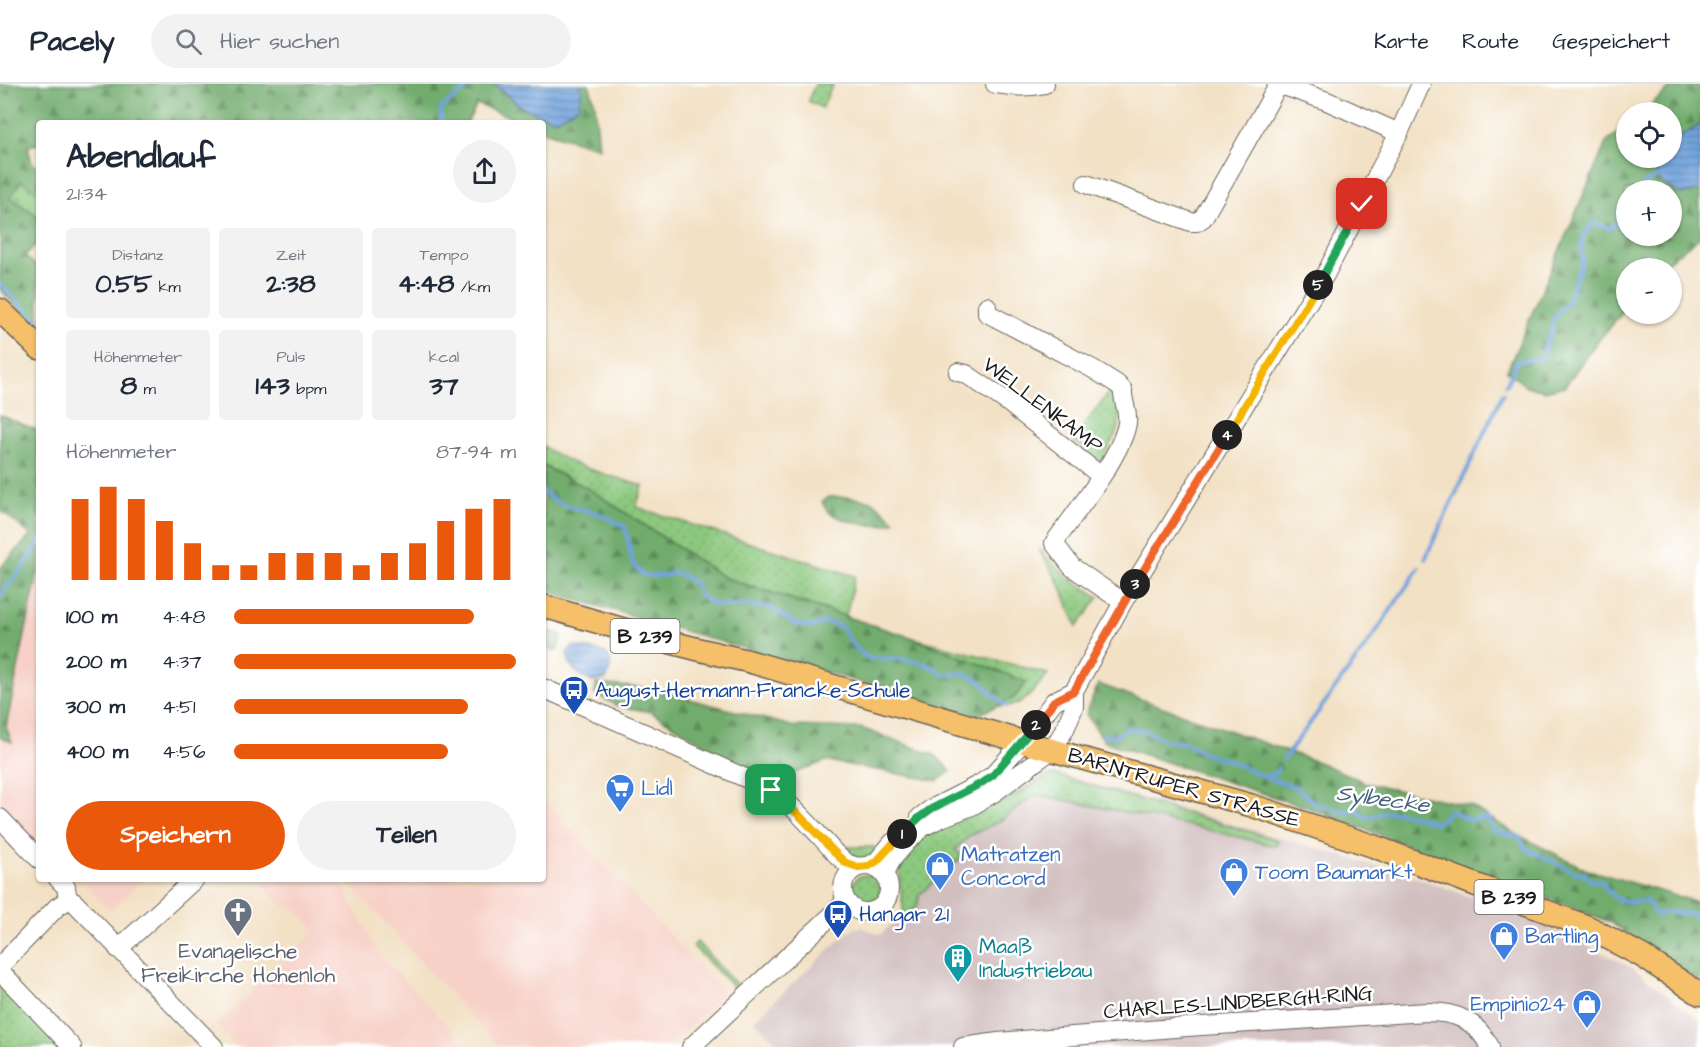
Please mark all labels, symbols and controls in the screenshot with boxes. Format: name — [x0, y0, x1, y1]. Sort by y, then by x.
search box — [151, 14, 571, 68]
text: Pacely — [30, 22, 115, 61]
icon: search — [172, 25, 205, 58]
text: Hier suchen — [220, 26, 339, 57]
text: Karte — [1374, 27, 1429, 56]
text: Route — [1462, 27, 1519, 56]
text: Gespeichert — [1552, 27, 1670, 56]
map controls — [1616, 102, 1682, 324]
button: locate — [1616, 102, 1682, 168]
text: Abendlauf — [66, 134, 215, 180]
button: share — [453, 140, 516, 203]
pin — [1336, 178, 1387, 229]
text: 21:34 — [66, 180, 107, 208]
button: + — [1616, 180, 1682, 246]
icon: check — [1345, 187, 1378, 220]
text: Distanz — [112, 244, 164, 266]
text: Zeit — [276, 244, 306, 266]
text: Tempo — [420, 244, 468, 266]
button: − — [1616, 258, 1682, 324]
text: 0.55 — [95, 266, 152, 302]
text: 2:38 — [266, 266, 316, 302]
text: 4:48 — [398, 266, 454, 302]
pin: 5 — [1303, 270, 1333, 300]
text: 5 — [1312, 274, 1324, 296]
text: km — [152, 276, 181, 298]
text: /km — [454, 276, 490, 298]
text: Höhenmeter — [94, 346, 182, 368]
text: Puls — [277, 346, 305, 368]
text: kcal — [429, 346, 459, 368]
street label: WELLENKAMP — [977, 351, 1109, 461]
text: 8 — [120, 368, 137, 404]
text: 143 — [255, 368, 290, 404]
text: 37 — [429, 368, 459, 404]
text: m — [137, 378, 156, 400]
text: bpm — [290, 378, 327, 400]
pin: 4 — [1212, 420, 1242, 450]
text: 4 — [1222, 424, 1232, 446]
text: Höhenmeter — [66, 438, 176, 466]
text: 87–94 m — [436, 438, 516, 466]
pin: 3 — [1120, 569, 1150, 599]
text: 3 — [1131, 573, 1139, 595]
text: 100 m — [66, 603, 117, 631]
text: 4:48 — [162, 603, 206, 631]
road number: B 239 — [610, 619, 680, 653]
text: 200 m — [66, 648, 126, 676]
text: 4:37 — [162, 648, 201, 676]
bus stop icon: August-Hermann-Francke-Schule — [558, 674, 590, 716]
place label: August-Hermann-Francke-Schule — [595, 676, 910, 707]
text: 300 m — [66, 693, 125, 721]
text: 4:51 — [162, 693, 196, 721]
pin: 2 — [1021, 710, 1051, 740]
text: 2 — [1031, 714, 1041, 736]
text: 400 m — [66, 738, 128, 766]
text: 4:56 — [162, 738, 206, 766]
street label: BARNTRUPER STRASSE — [1065, 740, 1304, 835]
pin — [745, 764, 796, 815]
supermarket icon: Lidl — [604, 772, 636, 814]
icon: arrive — [754, 773, 787, 806]
place label: Lidl — [641, 774, 673, 803]
water label: Sylbecke — [1334, 778, 1432, 822]
button: Speichern — [66, 801, 285, 870]
button: Teilen — [297, 801, 516, 870]
pin: 1 — [887, 819, 917, 849]
text: 1 — [901, 823, 903, 845]
place label: Matratzen Concord — [961, 840, 1061, 893]
shop icon: Matratzen Concord — [924, 850, 956, 892]
shop icon: Toom Baumarkt — [1218, 856, 1250, 898]
place label: Toom Baumarkt — [1255, 858, 1413, 887]
road number: B 239 — [1474, 880, 1544, 914]
church icon: Evangelische Freikirche Hohenloh — [222, 896, 254, 938]
bus stop icon: Hangar 21 — [822, 898, 854, 940]
place label: Hangar 21 — [859, 900, 949, 931]
shop icon: Bartling — [1488, 920, 1520, 962]
place label: Bartling — [1525, 922, 1599, 953]
place label: Maaß Industriebau — [979, 932, 1093, 985]
place label: Evangelische Freikirche Hohenloh — [141, 937, 336, 990]
building icon: Maaß Industriebau — [942, 942, 974, 984]
street label: CHARLES-LINDBERGH-RING — [1103, 979, 1374, 1026]
shop icon: Empinio24 — [1571, 988, 1603, 1030]
place label: Empinio24 — [1471, 990, 1566, 1020]

